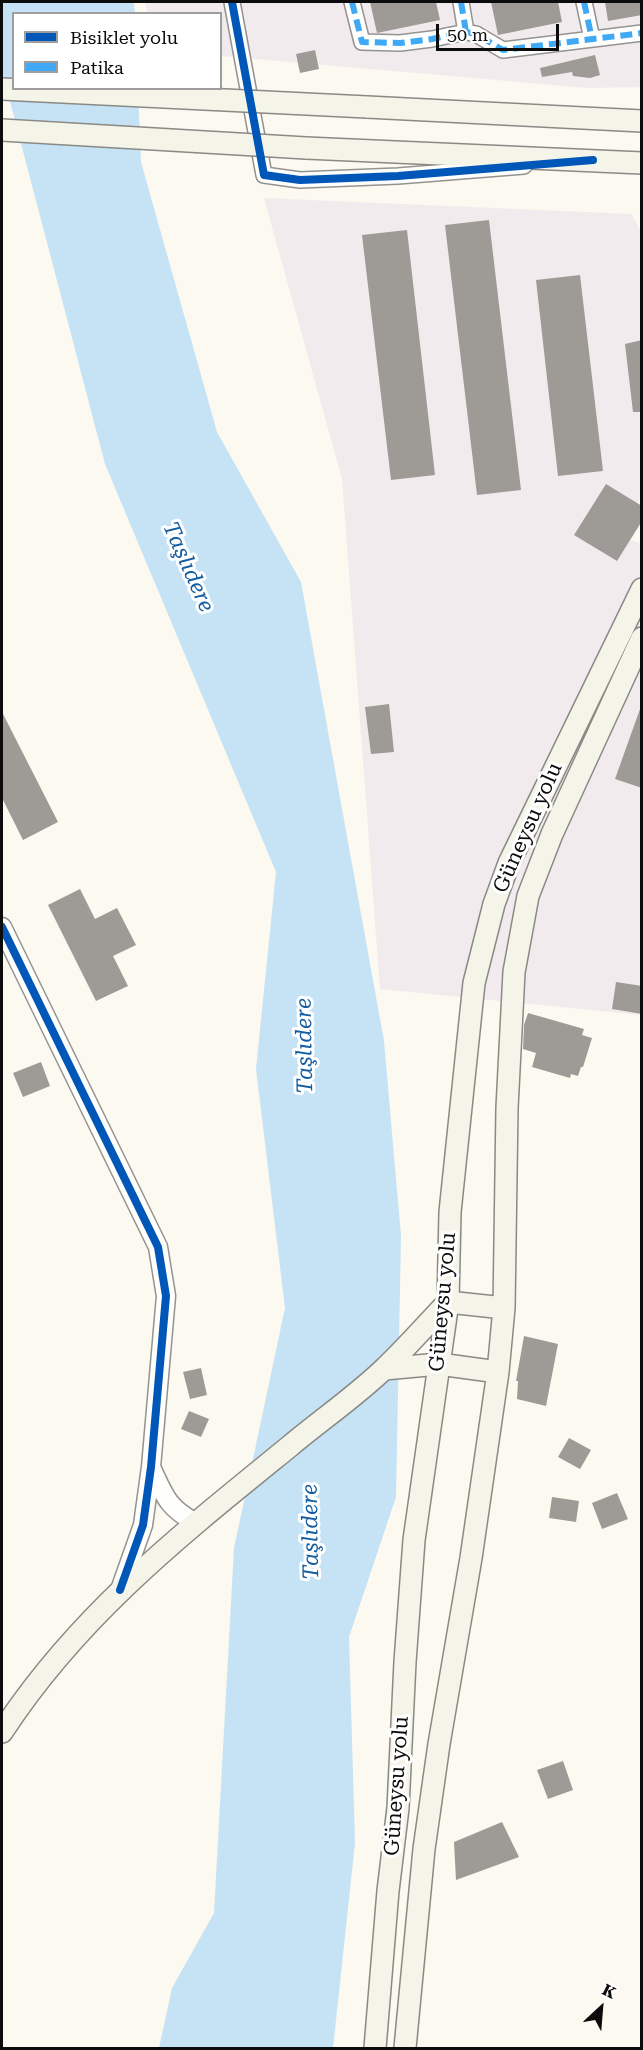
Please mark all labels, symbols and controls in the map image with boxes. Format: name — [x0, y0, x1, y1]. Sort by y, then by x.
legend — [12, 12, 222, 90]
scale bar — [439, 12, 562, 50]
text: 50 m — [447, 24, 488, 45]
text: Bisiklet yolu — [70, 27, 178, 48]
text: Patika — [70, 57, 124, 78]
water label: Taşlıdere — [156, 518, 220, 616]
street label: Güneysu yolu — [488, 759, 568, 897]
water label: Taşlıdere — [291, 998, 319, 1094]
street label: Güneysu yolu — [424, 1231, 462, 1373]
water label: Taşlıdere — [297, 1484, 325, 1580]
street label: Güneysu yolu — [380, 1715, 414, 1857]
north arrow — [571, 1978, 631, 2038]
text: K — [599, 1980, 619, 2003]

